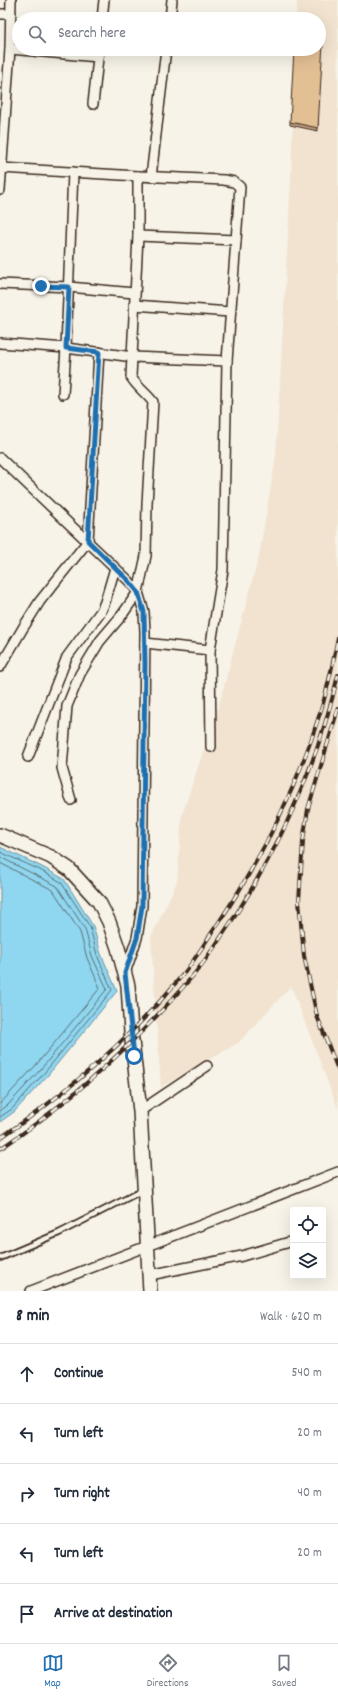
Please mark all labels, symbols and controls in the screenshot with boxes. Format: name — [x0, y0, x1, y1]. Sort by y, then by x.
search box — [12, 12, 326, 56]
icon: search — [26, 23, 48, 45]
text: Search here — [58, 23, 126, 45]
route end — [32, 277, 50, 295]
route start — [125, 1047, 143, 1065]
map controls — [290, 1207, 326, 1279]
button: locate — [290, 1207, 326, 1243]
button: layers — [290, 1243, 326, 1279]
text: 8 min — [16, 1305, 49, 1329]
text: Walk · 620 m — [260, 1308, 322, 1327]
icon: ahead — [16, 1363, 38, 1385]
text: Continue — [54, 1363, 103, 1385]
text: 540 m — [292, 1364, 322, 1383]
icon: left — [16, 1423, 38, 1445]
text: Turn left — [54, 1423, 103, 1445]
text: 20 m — [297, 1424, 322, 1443]
icon: right — [16, 1483, 38, 1505]
text: Turn right — [54, 1483, 110, 1505]
text: 40 m — [298, 1484, 322, 1503]
icon: left — [16, 1543, 38, 1565]
text: Turn left — [54, 1543, 103, 1565]
text: 20 m — [297, 1544, 322, 1563]
icon: arrive — [16, 1603, 38, 1625]
text: Arrive at destination — [54, 1603, 172, 1625]
tab: Map — [42, 1652, 64, 1692]
tab: Directions — [147, 1652, 189, 1692]
tab: Saved — [272, 1652, 296, 1692]

